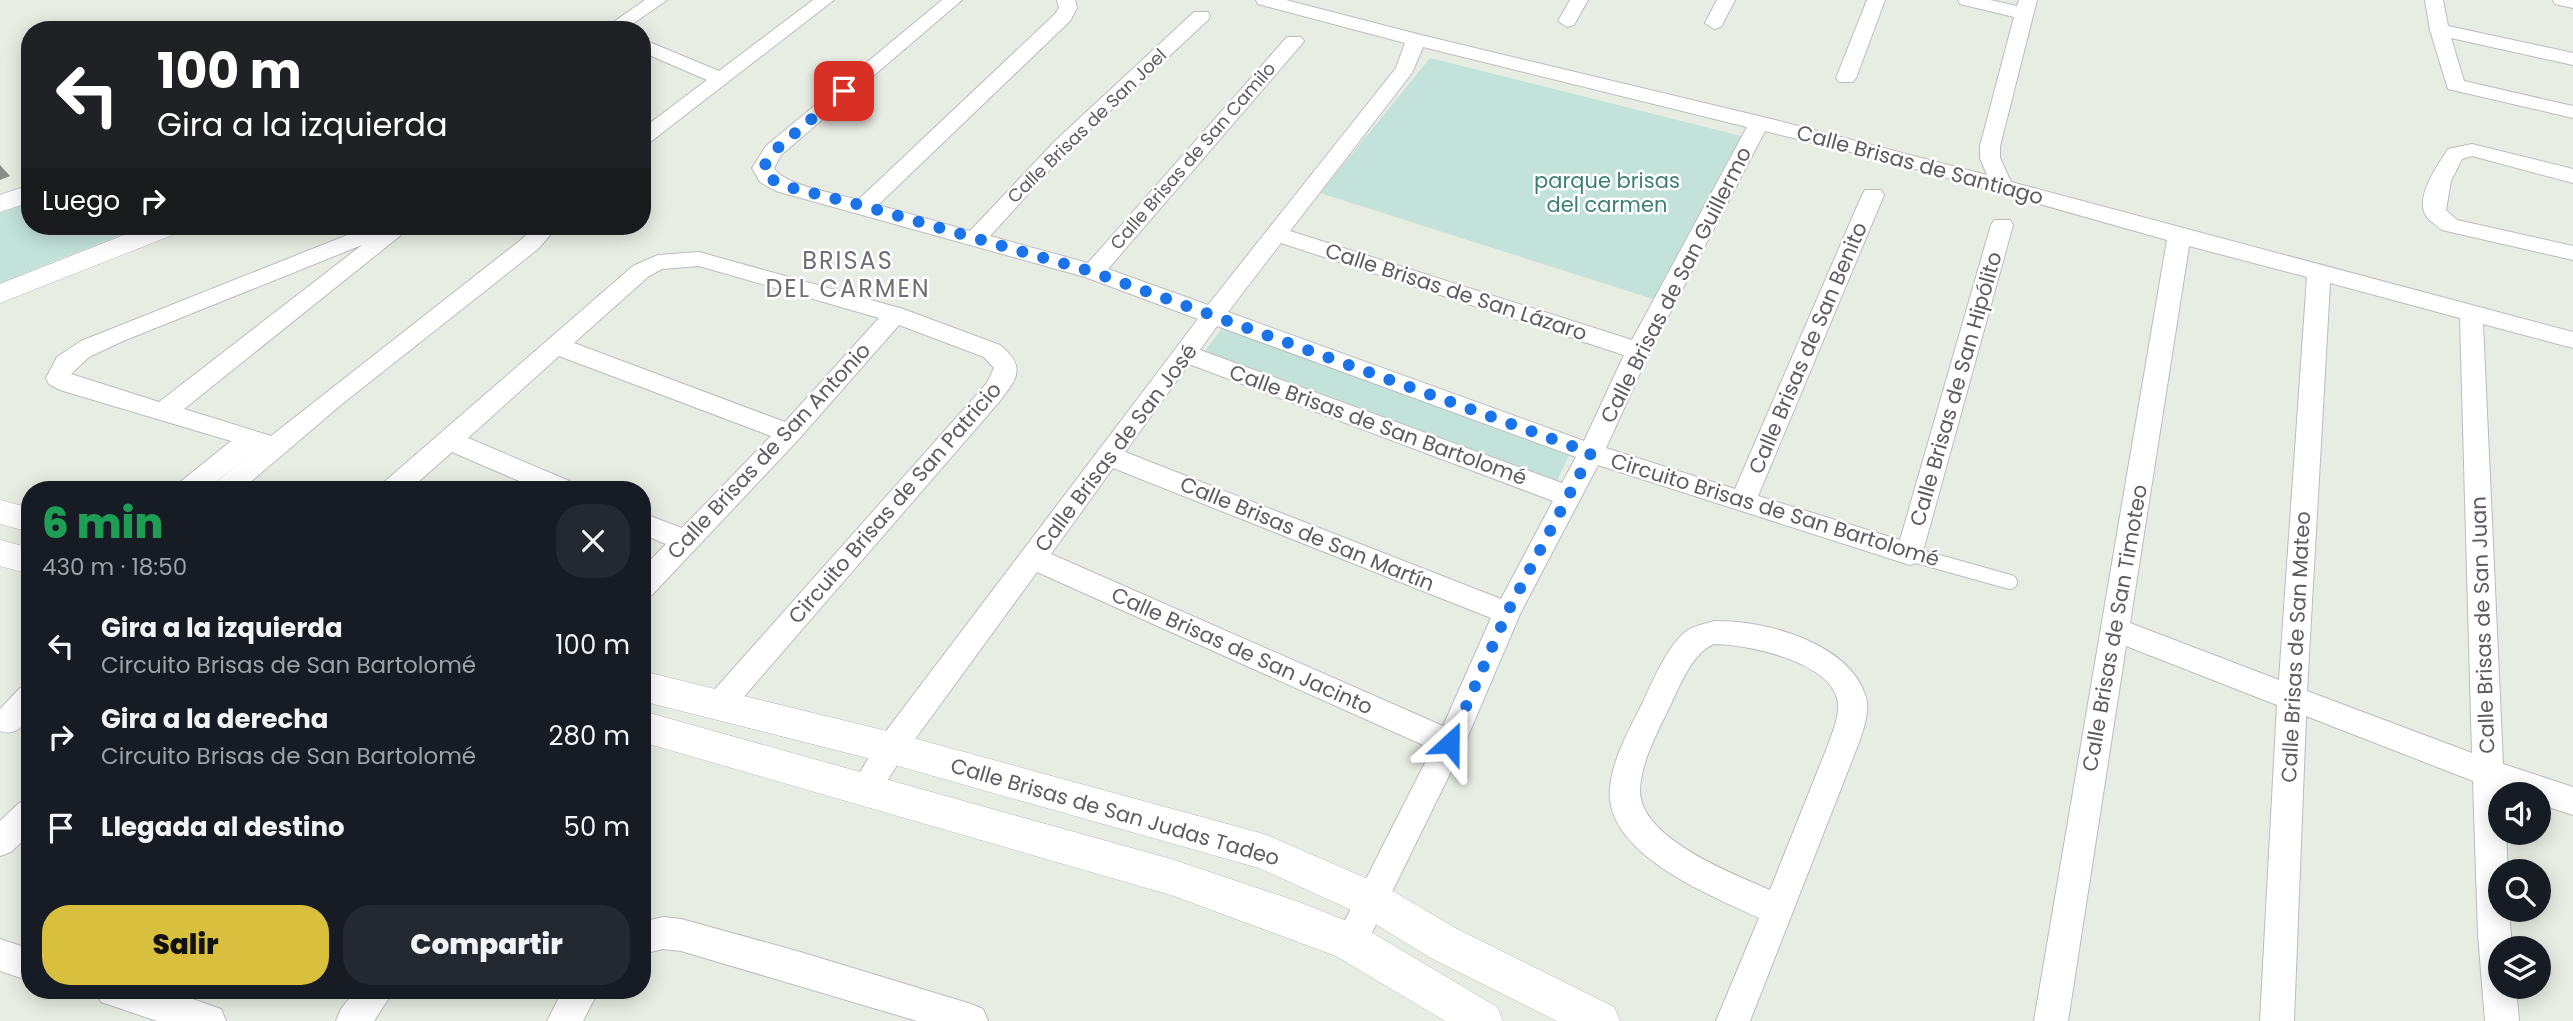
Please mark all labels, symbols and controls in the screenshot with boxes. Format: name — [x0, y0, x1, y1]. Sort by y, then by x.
text: 100 m — [157, 37, 302, 105]
street label: Calle Brisas de San Joel — [1001, 43, 1172, 208]
icon: left — [42, 49, 133, 140]
street label: Calle Brisas de San Camilo — [1104, 57, 1281, 255]
pin — [814, 61, 874, 121]
icon: arrive — [825, 72, 863, 110]
text: Gira a la izquierda — [157, 102, 448, 147]
street label: Calle Brisas de Santiago — [1794, 118, 2047, 211]
street label: Calle Brisas de San Guillermo — [1593, 142, 1758, 428]
park label: parque brisas del carmen — [1534, 166, 1680, 219]
icon: right — [134, 182, 172, 220]
text: Luego — [42, 183, 120, 219]
street label: Calle Brisas de San Benito — [1741, 217, 1874, 478]
street label: Calle Brisas de San Lázaro — [1322, 235, 1591, 348]
district label: BRISAS DEL CARMEN — [765, 244, 931, 305]
street label: Calle Brisas de San Hipólito — [1902, 248, 2009, 529]
street label: Calle Brisas de San Antonio — [660, 336, 877, 565]
street label: Calle Brisas de San José — [1028, 338, 1204, 558]
street label: Calle Brisas de San Bartolomé — [1225, 357, 1531, 492]
street label: Circuito Brisas de San Patricio — [781, 376, 1008, 630]
street label: Circuito Brisas de San Bartolomé — [1607, 446, 1943, 573]
street label: Calle Brisas de San Martín — [1176, 469, 1439, 598]
street label: Calle Brisas de San Timoteo — [2075, 482, 2154, 774]
text: 6 min — [42, 494, 163, 553]
street label: Calle Brisas de San Juan — [2464, 496, 2501, 754]
button: close — [556, 504, 630, 578]
street label: Calle Brisas de San Mateo — [2274, 511, 2317, 783]
text: 430 m · 18:50 — [42, 551, 187, 583]
street label: Calle Brisas de San Jacinto — [1107, 580, 1377, 721]
text: Gira a la izquierda — [101, 610, 343, 646]
icon: left — [42, 627, 80, 665]
text: 100 m — [555, 627, 630, 663]
text: Circuito Brisas de San Bartolomé — [101, 649, 476, 681]
text: Gira a la derecha — [101, 701, 329, 737]
position arrow — [1413, 706, 1487, 780]
icon: right — [42, 718, 80, 756]
text: 280 m — [549, 718, 630, 754]
text: Circuito Brisas de San Bartolomé — [101, 740, 476, 772]
street label: Calle Brisas de San Judas Tadeo — [947, 751, 1283, 872]
map controls — [2488, 782, 2551, 999]
button: sound — [2488, 782, 2551, 845]
icon: arrive — [42, 809, 80, 847]
text: Llegada al destino — [101, 809, 345, 845]
text: 50 m — [564, 809, 630, 845]
button: search — [2488, 859, 2551, 922]
button: Salir — [42, 905, 329, 985]
button: Compartir — [343, 905, 630, 985]
button: layers — [2488, 936, 2551, 999]

